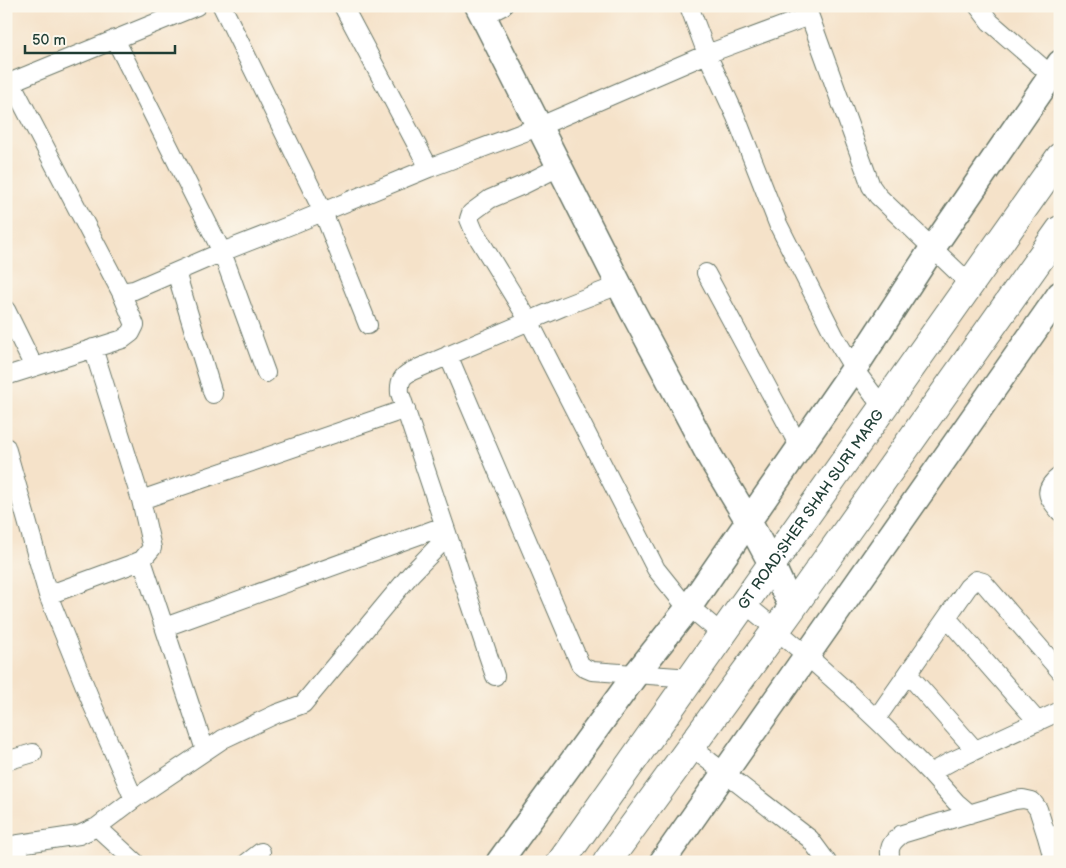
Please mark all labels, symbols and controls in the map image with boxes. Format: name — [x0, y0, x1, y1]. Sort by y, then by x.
scale bar — [25, 22, 175, 54]
text: 50 m — [32, 31, 66, 50]
street label: GT ROAD;SHER SHAH SURI MARG — [733, 406, 888, 613]

